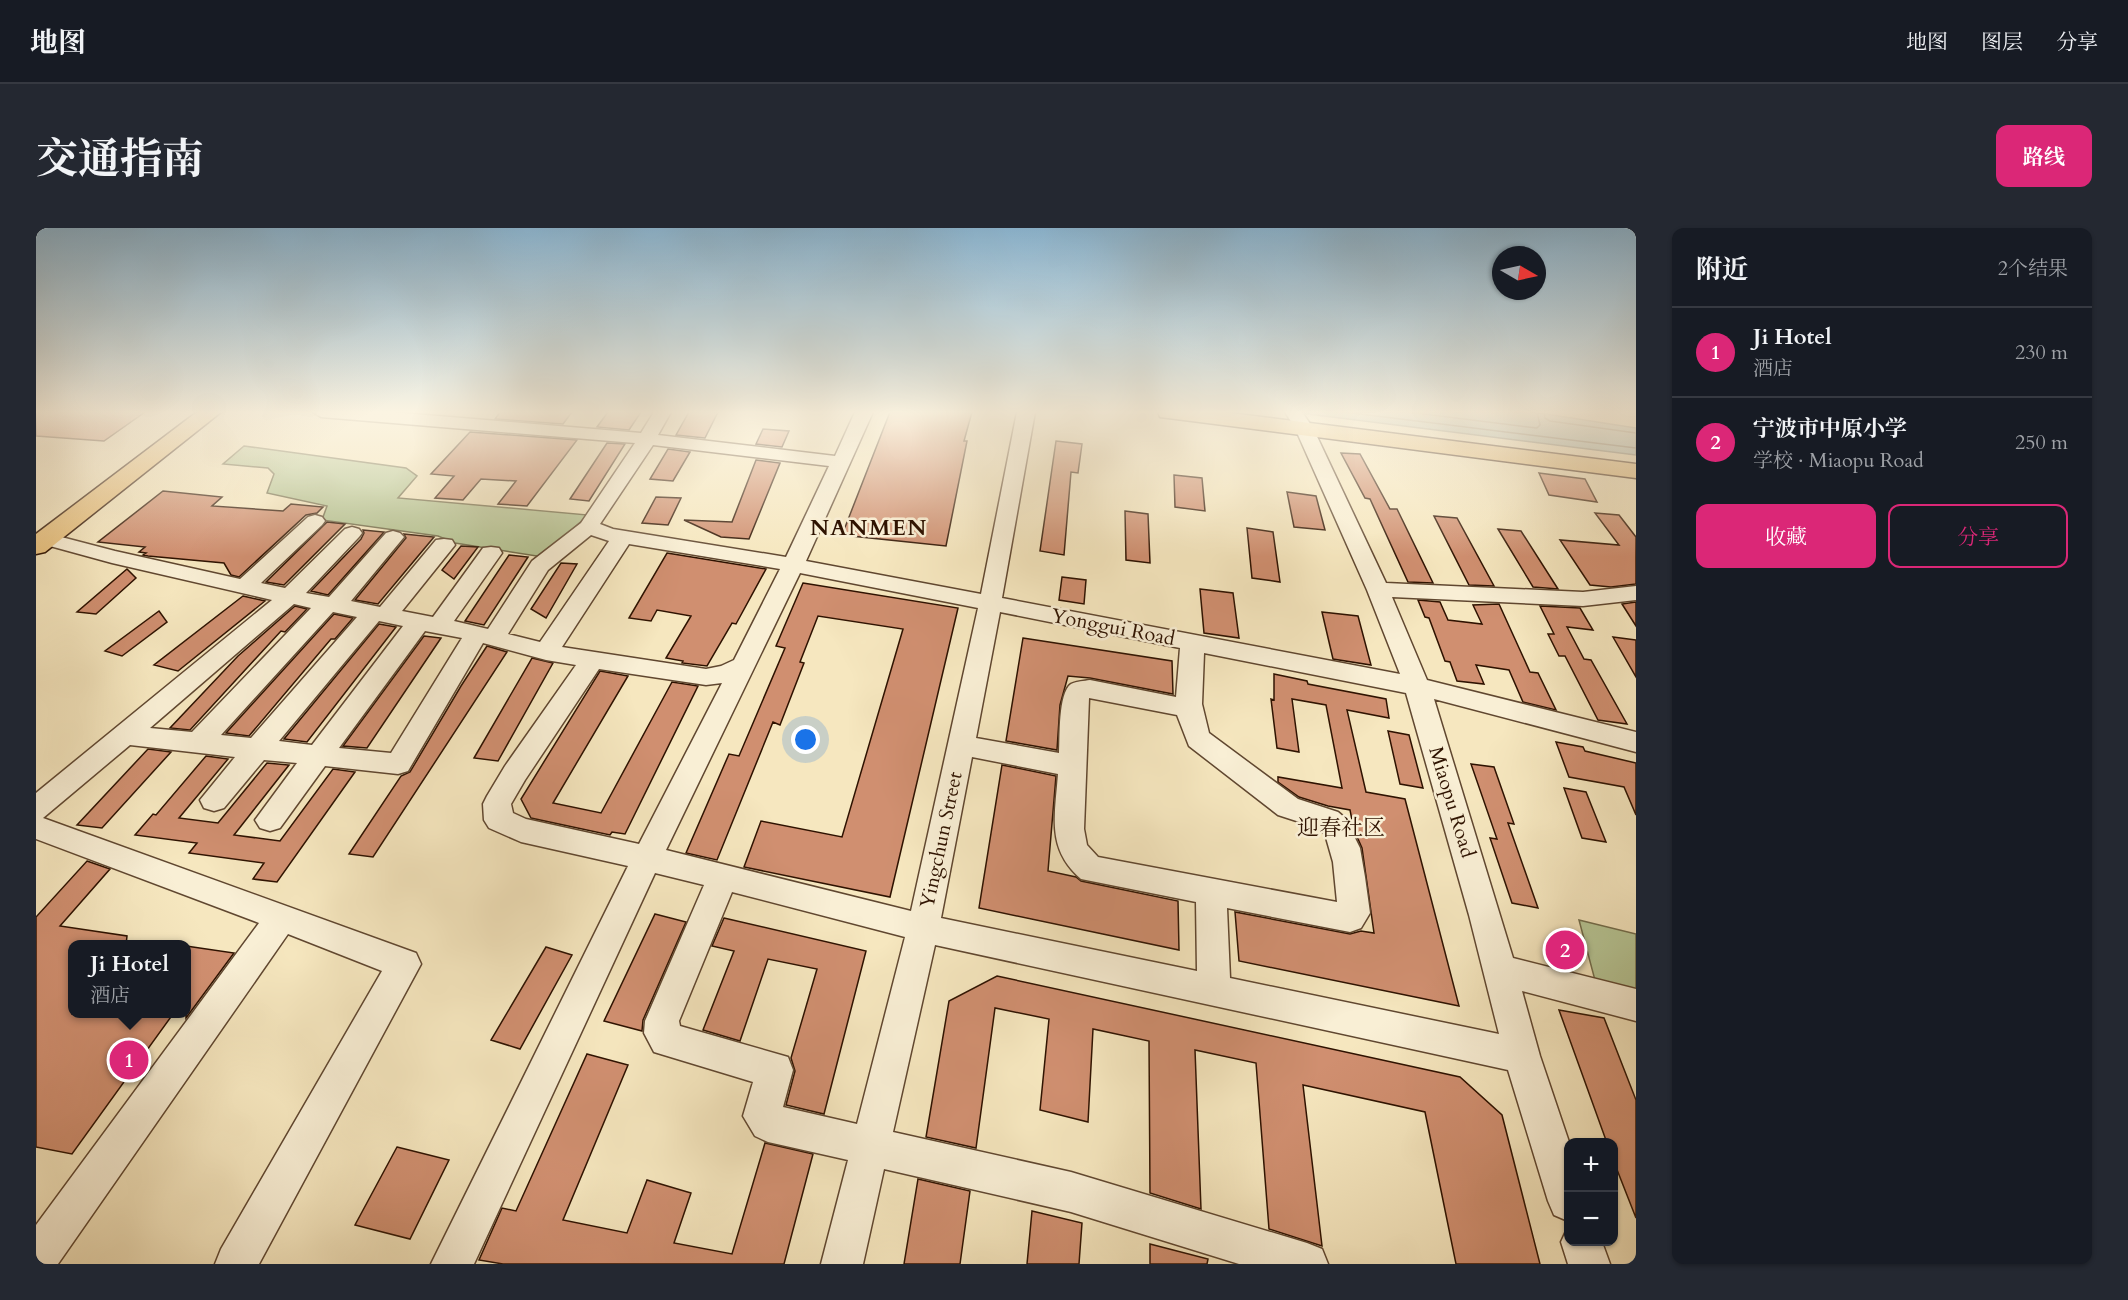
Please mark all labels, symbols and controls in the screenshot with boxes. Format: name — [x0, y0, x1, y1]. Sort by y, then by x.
text: 地图 — [30, 24, 86, 62]
text: 地图 — [1906, 28, 1948, 57]
text: 图层 — [1981, 28, 2023, 57]
text: 分享 — [2056, 28, 2098, 57]
button: 路线 — [1996, 125, 2092, 187]
text: 交通指南 — [36, 131, 204, 188]
north arrow — [1492, 246, 1546, 300]
text: 附近 — [1696, 252, 1748, 287]
text: 2个结果 — [1998, 255, 2068, 282]
text: Ji Hotel — [1753, 322, 1832, 352]
text: 1 — [1710, 339, 1721, 366]
text: 230 m — [2015, 339, 2068, 366]
text: 酒店 — [1753, 355, 1793, 382]
text: 宁波市中原小学 — [1753, 414, 1907, 444]
text: 2 — [1710, 429, 1721, 456]
text: 250 m — [2015, 429, 2068, 456]
text: 学校 · Miaopu Road — [1753, 447, 1924, 474]
button: 收藏 — [1696, 504, 1876, 568]
button: 分享 — [1888, 504, 2068, 568]
district label: NANMEN — [810, 513, 928, 543]
street label: Yonggui Road — [1049, 602, 1177, 652]
your location — [791, 725, 820, 754]
street label: Miaopu Road — [1422, 743, 1482, 861]
street label: Yingchun Street — [913, 769, 969, 911]
district label: 迎春社区 — [1297, 813, 1385, 843]
pin: 2 — [1546, 928, 1585, 972]
popup — [68, 940, 191, 1018]
text: Ji Hotel — [90, 949, 169, 979]
text: 酒店 — [90, 982, 130, 1009]
pin: 1 — [110, 1038, 148, 1082]
map controls — [1564, 1138, 1618, 1246]
button: + — [1564, 1138, 1618, 1192]
button: − — [1564, 1192, 1618, 1246]

